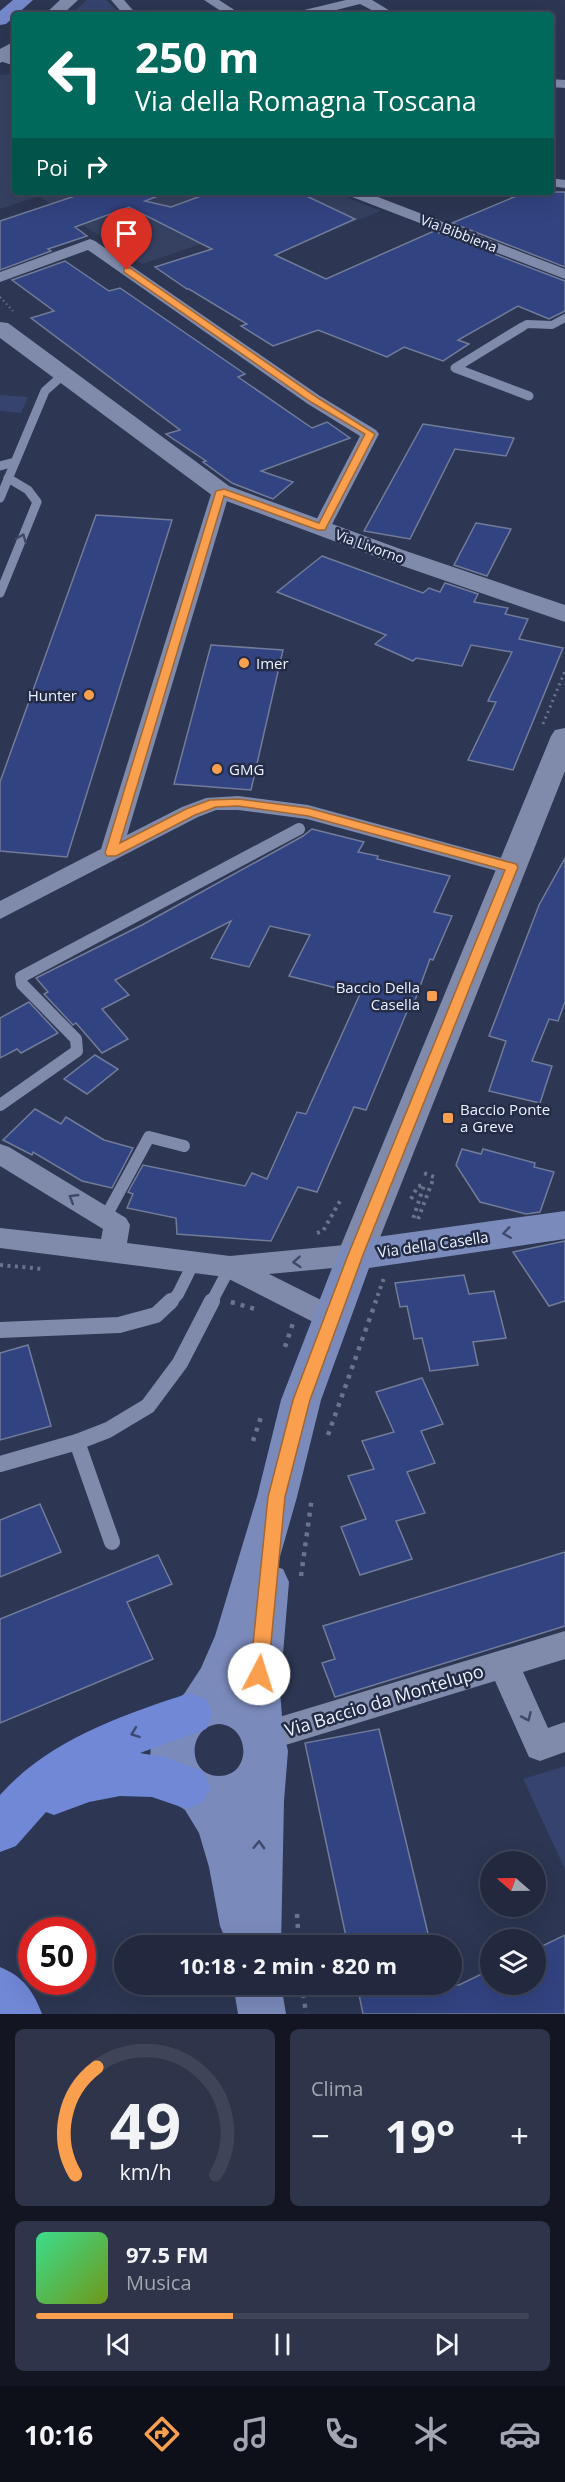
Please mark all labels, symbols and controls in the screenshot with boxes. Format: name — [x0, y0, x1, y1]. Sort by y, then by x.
text: 250 m — [135, 28, 259, 85]
icon: left — [36, 36, 114, 114]
text: Via della Romagna Toscana — [135, 82, 477, 119]
icon: right — [80, 150, 113, 183]
text: Poi — [36, 152, 68, 182]
pin — [101, 208, 152, 270]
street label: Via Bibbiena — [418, 210, 500, 256]
icon: arrive — [110, 217, 143, 250]
street label: Via Livorno — [333, 525, 407, 567]
one-way arrow — [15, 534, 27, 545]
place label: Imer — [256, 653, 289, 673]
marker: Imer — [237, 656, 251, 670]
place label: Hunter — [28, 685, 77, 705]
marker: Hunter — [82, 688, 96, 702]
place label: GMG — [229, 759, 264, 779]
marker: GMG — [210, 762, 224, 776]
place label: Baccio Della Casella — [336, 977, 420, 1014]
marker: Baccio Della Casella — [425, 989, 439, 1003]
place label: Baccio Ponte a Greve — [460, 1099, 550, 1136]
marker: Baccio Ponte a Greve — [441, 1111, 455, 1125]
one-way arrow — [69, 1194, 79, 1206]
street label: Via della Casella — [376, 1226, 490, 1262]
one-way arrow — [502, 1227, 512, 1239]
one-way arrow — [293, 1255, 302, 1268]
position arrow — [227, 1642, 291, 1706]
street label: Via Baccio da Montelupo — [282, 1658, 486, 1742]
one-way arrow — [520, 1711, 532, 1722]
one-way arrow — [130, 1725, 141, 1738]
one-way arrow — [253, 1841, 266, 1850]
north arrow — [480, 1851, 546, 1917]
map controls — [480, 1851, 546, 1995]
speed limit sign: 50 — [18, 1917, 96, 1995]
button: layers — [480, 1929, 546, 1995]
text: 10:18 · 2 min · 820 m — [179, 1950, 397, 1980]
text: Clima — [311, 2075, 363, 2102]
text: 49 — [109, 2082, 181, 2167]
text: 19° — [385, 2105, 455, 2166]
text: − — [311, 2113, 330, 2158]
text: + — [510, 2113, 529, 2158]
text: km/h — [119, 2157, 171, 2186]
text: 97.5 FM — [126, 2239, 209, 2269]
text: Musica — [126, 2269, 192, 2296]
icon: previous — [102, 2328, 135, 2361]
icon: pause — [266, 2328, 299, 2361]
icon: next — [430, 2328, 463, 2361]
icon: directions — [141, 2413, 183, 2455]
icon: music — [230, 2413, 272, 2455]
icon: phone — [320, 2413, 362, 2455]
icon: climate — [410, 2413, 452, 2455]
icon: car — [499, 2413, 541, 2455]
text: 10:16 — [24, 2416, 93, 2453]

